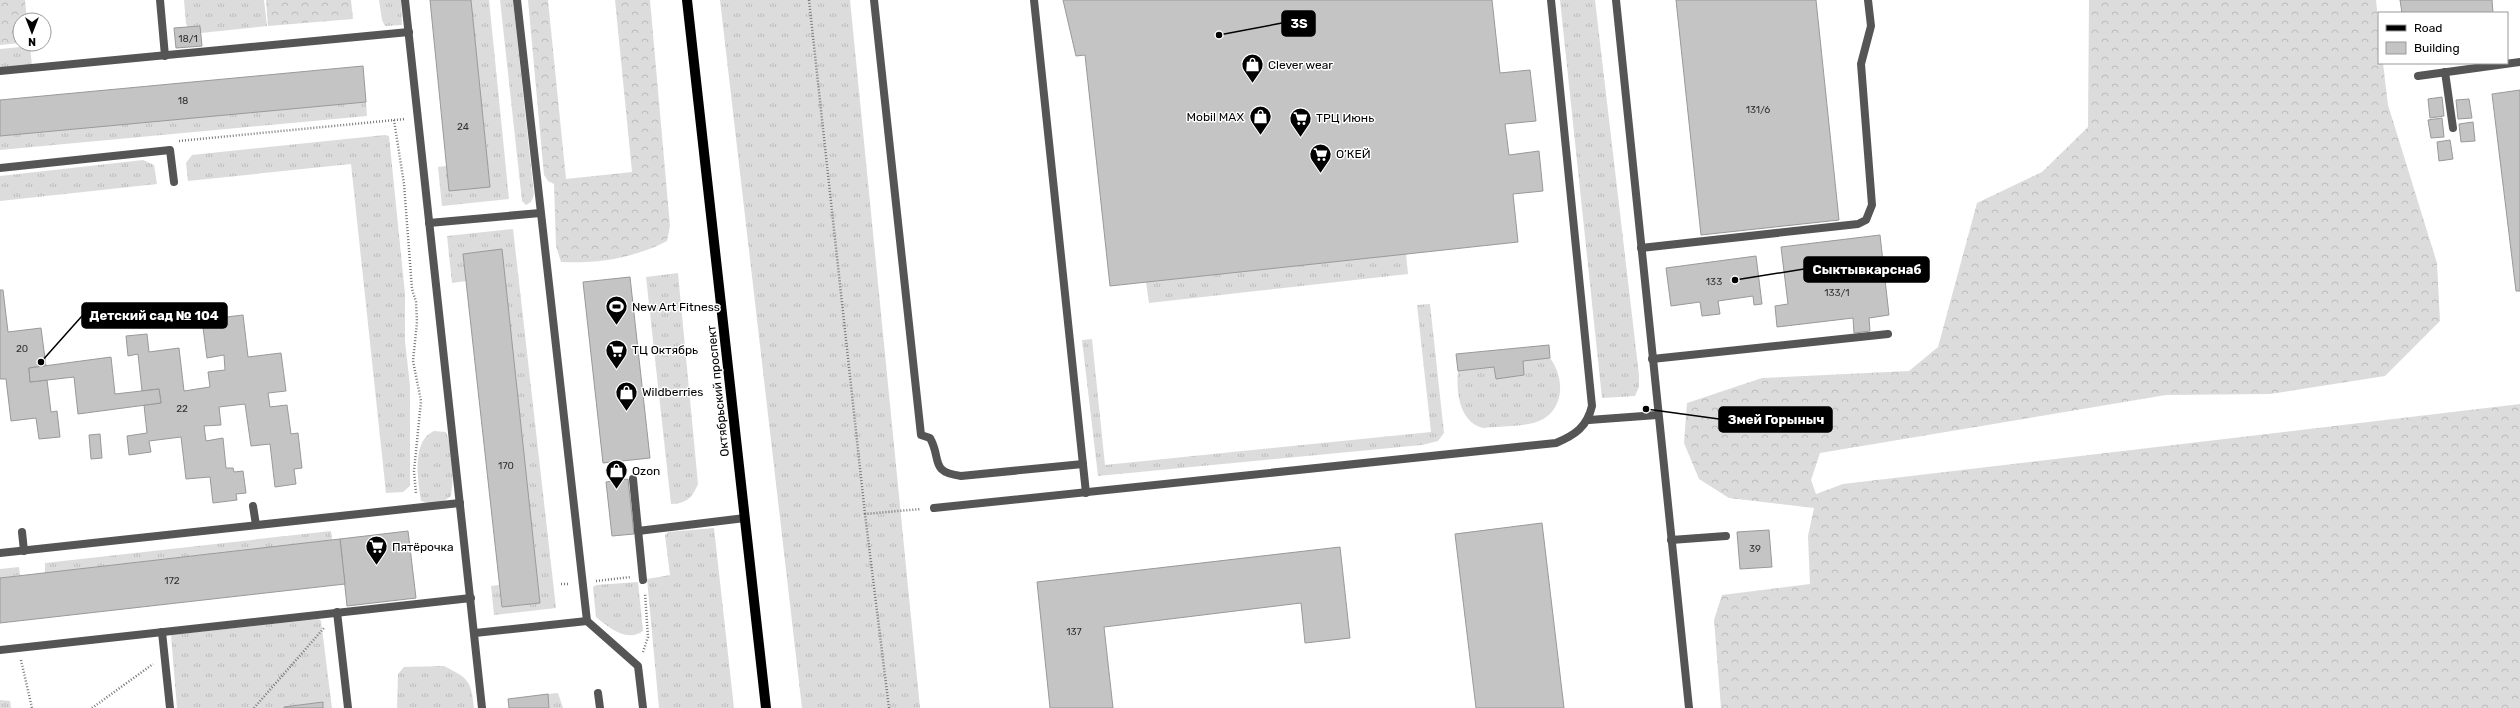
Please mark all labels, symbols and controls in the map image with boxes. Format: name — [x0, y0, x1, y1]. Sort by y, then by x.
callout: 3S — [1282, 11, 1315, 36]
north arrow — [12, 12, 52, 52]
legend — [2378, 12, 2508, 64]
text: 3S — [1290, 16, 1308, 31]
text: Road — [2414, 21, 2442, 35]
house number: 18/1 — [178, 33, 198, 45]
text: N — [28, 35, 36, 48]
text: Building — [2414, 41, 2460, 55]
shop icon: Clever wear — [1239, 52, 1265, 85]
place label: Clever wear — [1268, 58, 1333, 72]
house number: 18 — [178, 95, 188, 107]
shop icon: Mobil MAX — [1247, 104, 1273, 137]
house number: 131/6 — [1746, 104, 1770, 116]
supermarket icon: ТРЦ Июнь — [1287, 105, 1313, 138]
place label: Mobil MAX — [1187, 110, 1244, 124]
place label: ТРЦ Июнь — [1316, 111, 1374, 125]
house number: 24 — [457, 121, 469, 133]
supermarket icon: О’КЕЙ — [1308, 141, 1334, 174]
place label: О’КЕЙ — [1336, 147, 1371, 161]
callout: Сыктывкарснаб — [1804, 257, 1929, 282]
text: Сыктывкарснаб — [1813, 262, 1921, 277]
house number: 133 — [1706, 276, 1722, 288]
house number: 133/1 — [1824, 287, 1850, 299]
sports icon: New Art Fitness — [604, 294, 630, 327]
place label: New Art Fitness — [632, 300, 720, 314]
callout: Детский сад № 104 — [82, 303, 227, 328]
text: Детский сад № 104 — [89, 308, 219, 323]
street label: Октябрьский проспект — [704, 325, 732, 457]
supermarket icon: ТЦ Октябрь — [604, 337, 630, 370]
house number: 20 — [16, 343, 28, 355]
place label: ТЦ Октябрь — [632, 343, 698, 357]
shop icon: Wildberries — [613, 379, 639, 412]
place label: Wildberries — [642, 385, 703, 399]
house number: 22 — [176, 403, 188, 415]
callout: Змей Горыныч — [1719, 407, 1832, 432]
text: Змей Горыныч — [1728, 412, 1824, 427]
shop icon: Ozon — [604, 458, 630, 491]
house number: 170 — [498, 460, 514, 472]
place label: Ozon — [632, 464, 660, 478]
supermarket icon: Пятёрочка — [363, 534, 389, 567]
place label: Пятёрочка — [392, 540, 454, 554]
house number: 39 — [1749, 543, 1761, 555]
house number: 172 — [164, 575, 180, 587]
house number: 137 — [1066, 626, 1082, 638]

